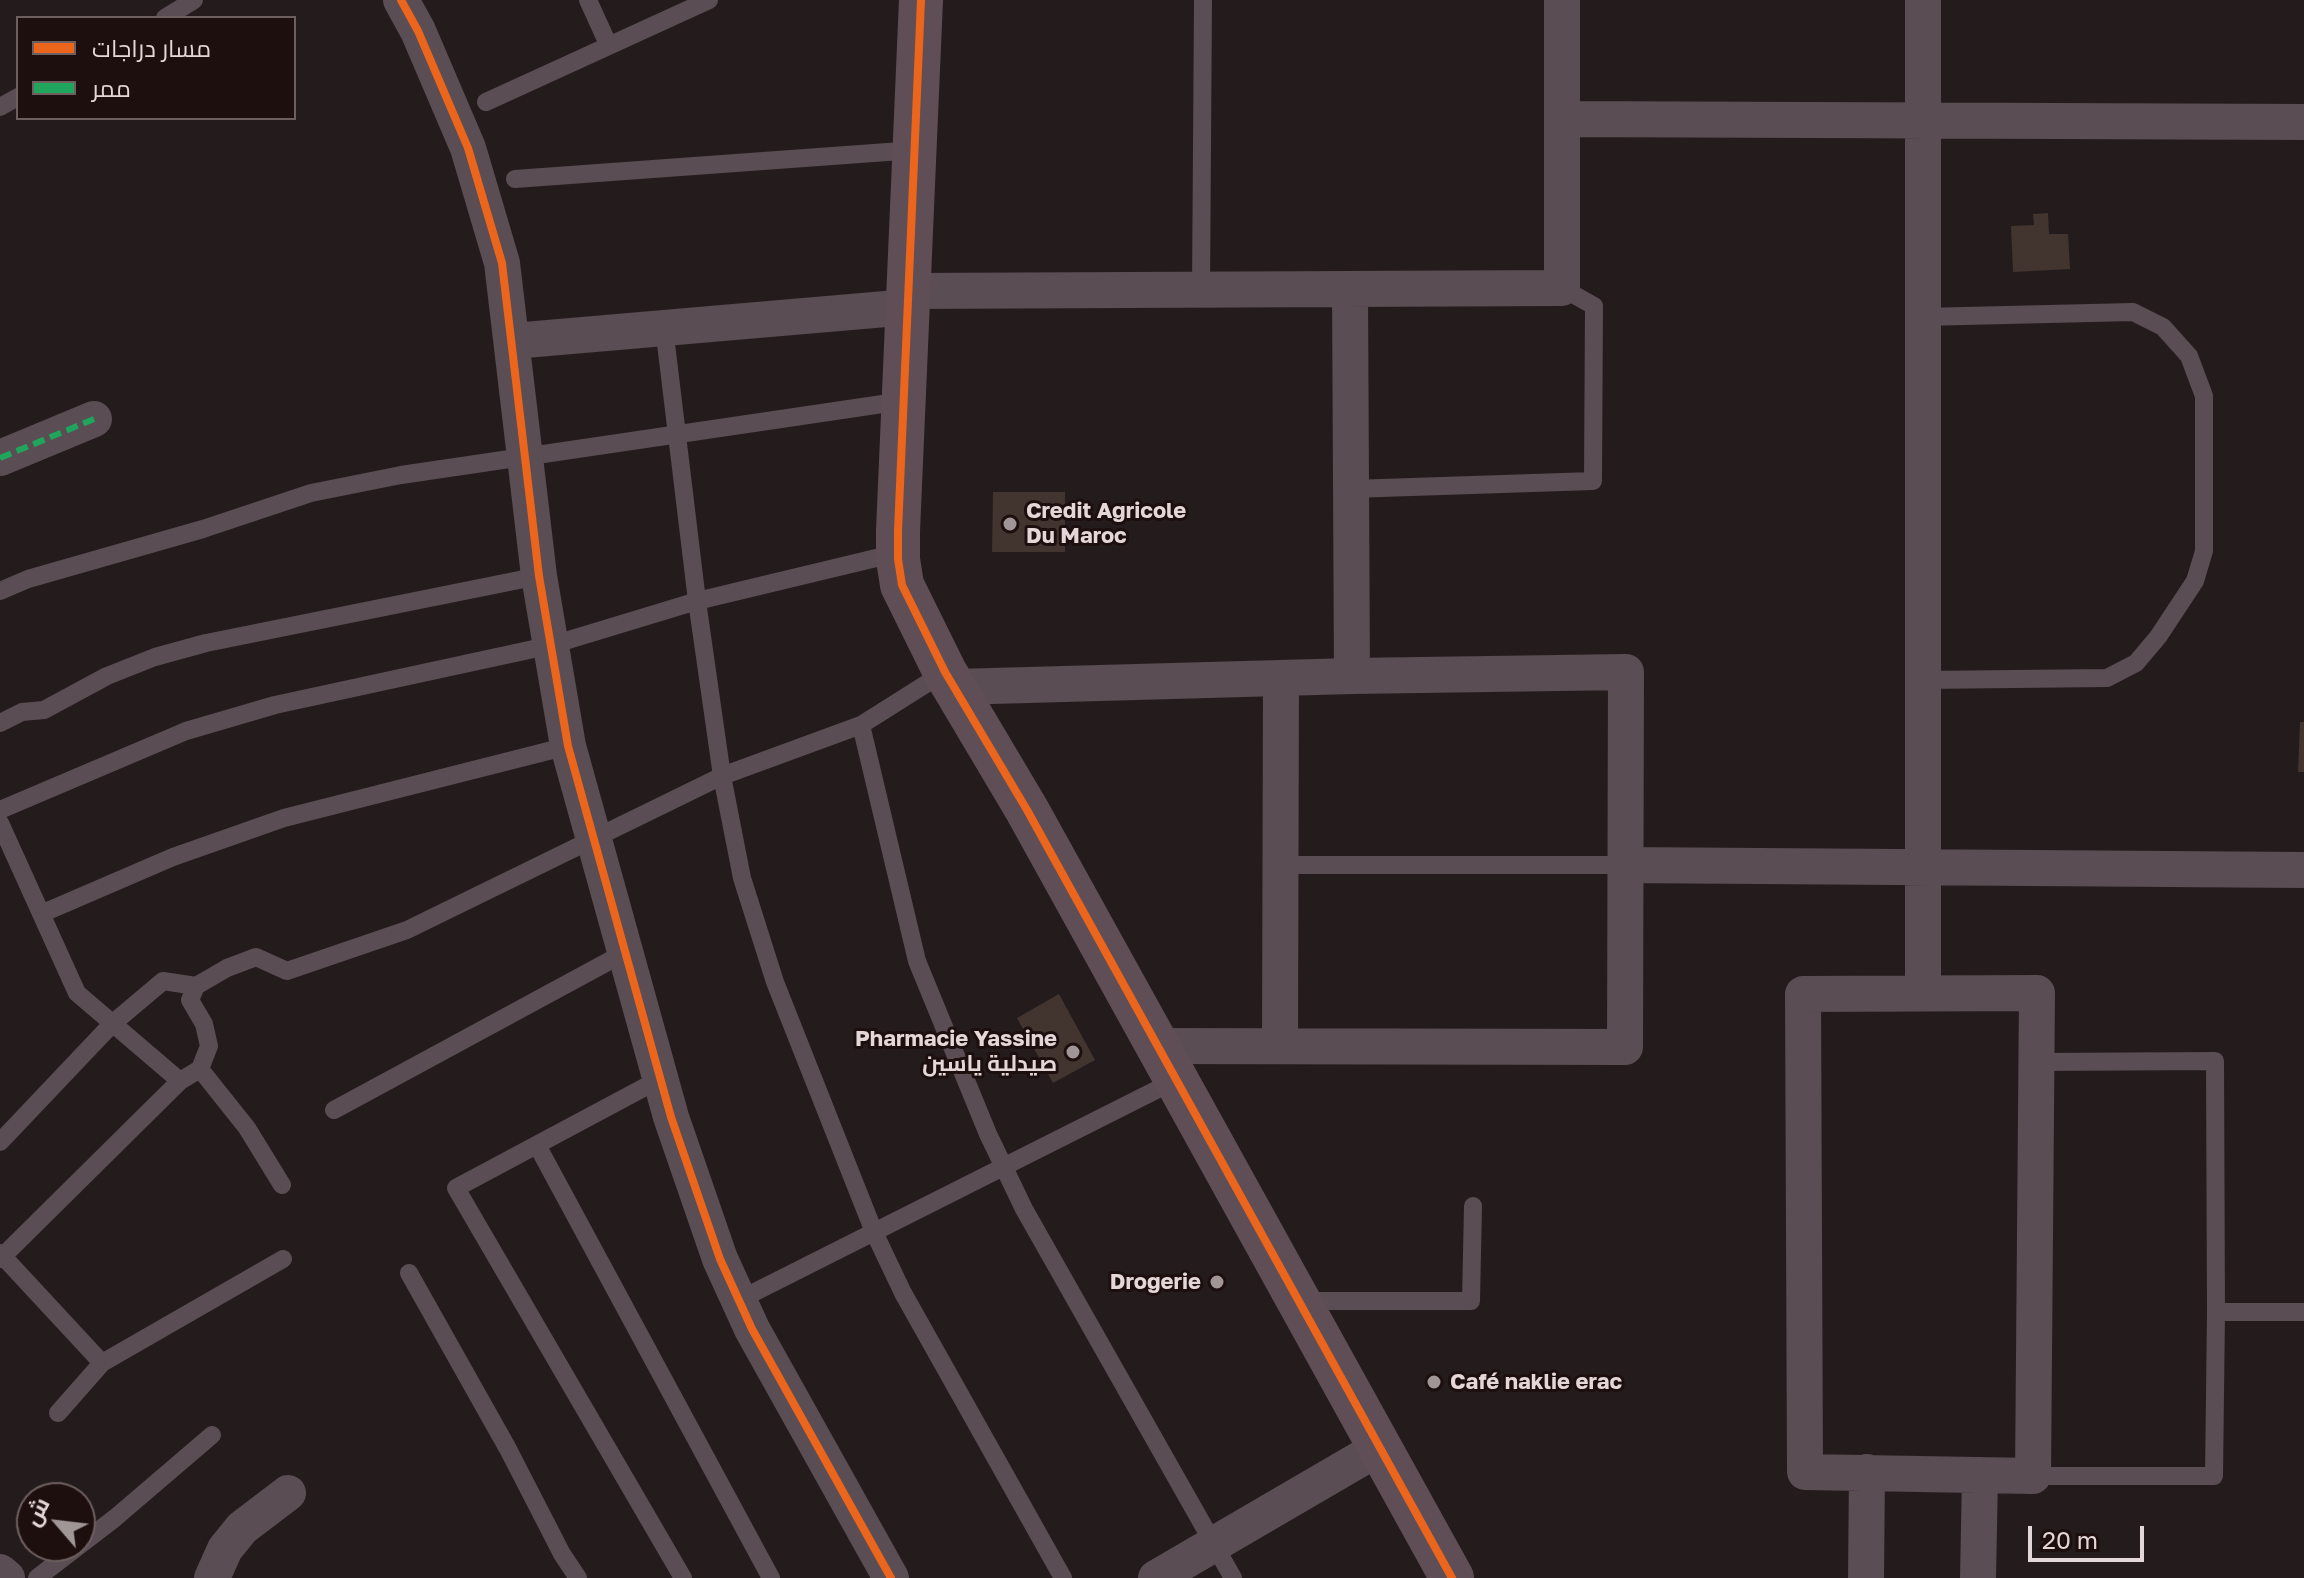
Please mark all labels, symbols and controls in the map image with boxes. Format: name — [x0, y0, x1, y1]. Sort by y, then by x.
legend — [16, 16, 296, 120]
text: مسار دراجات — [92, 33, 211, 62]
text: ممر — [92, 73, 131, 102]
place label: Credit Agricole Du Maroc — [1026, 498, 1186, 550]
marker: Credit Agricole Du Maroc — [1001, 515, 1019, 533]
place label: Pharmacie Yassine صيدلية ياسين — [855, 1026, 1057, 1078]
marker: Pharmacie Yassine صيدلية ياسين — [1064, 1043, 1082, 1061]
place label: Drogerie — [1110, 1269, 1201, 1295]
marker: Drogerie — [1208, 1273, 1226, 1291]
place label: Café naklie erac — [1450, 1369, 1622, 1395]
marker: Café naklie erac — [1425, 1373, 1443, 1391]
north arrow — [16, 1482, 96, 1562]
text: ش — [18, 1493, 55, 1530]
scale bar — [2032, 1510, 2148, 1560]
text: 20 m — [2042, 1525, 2098, 1554]

